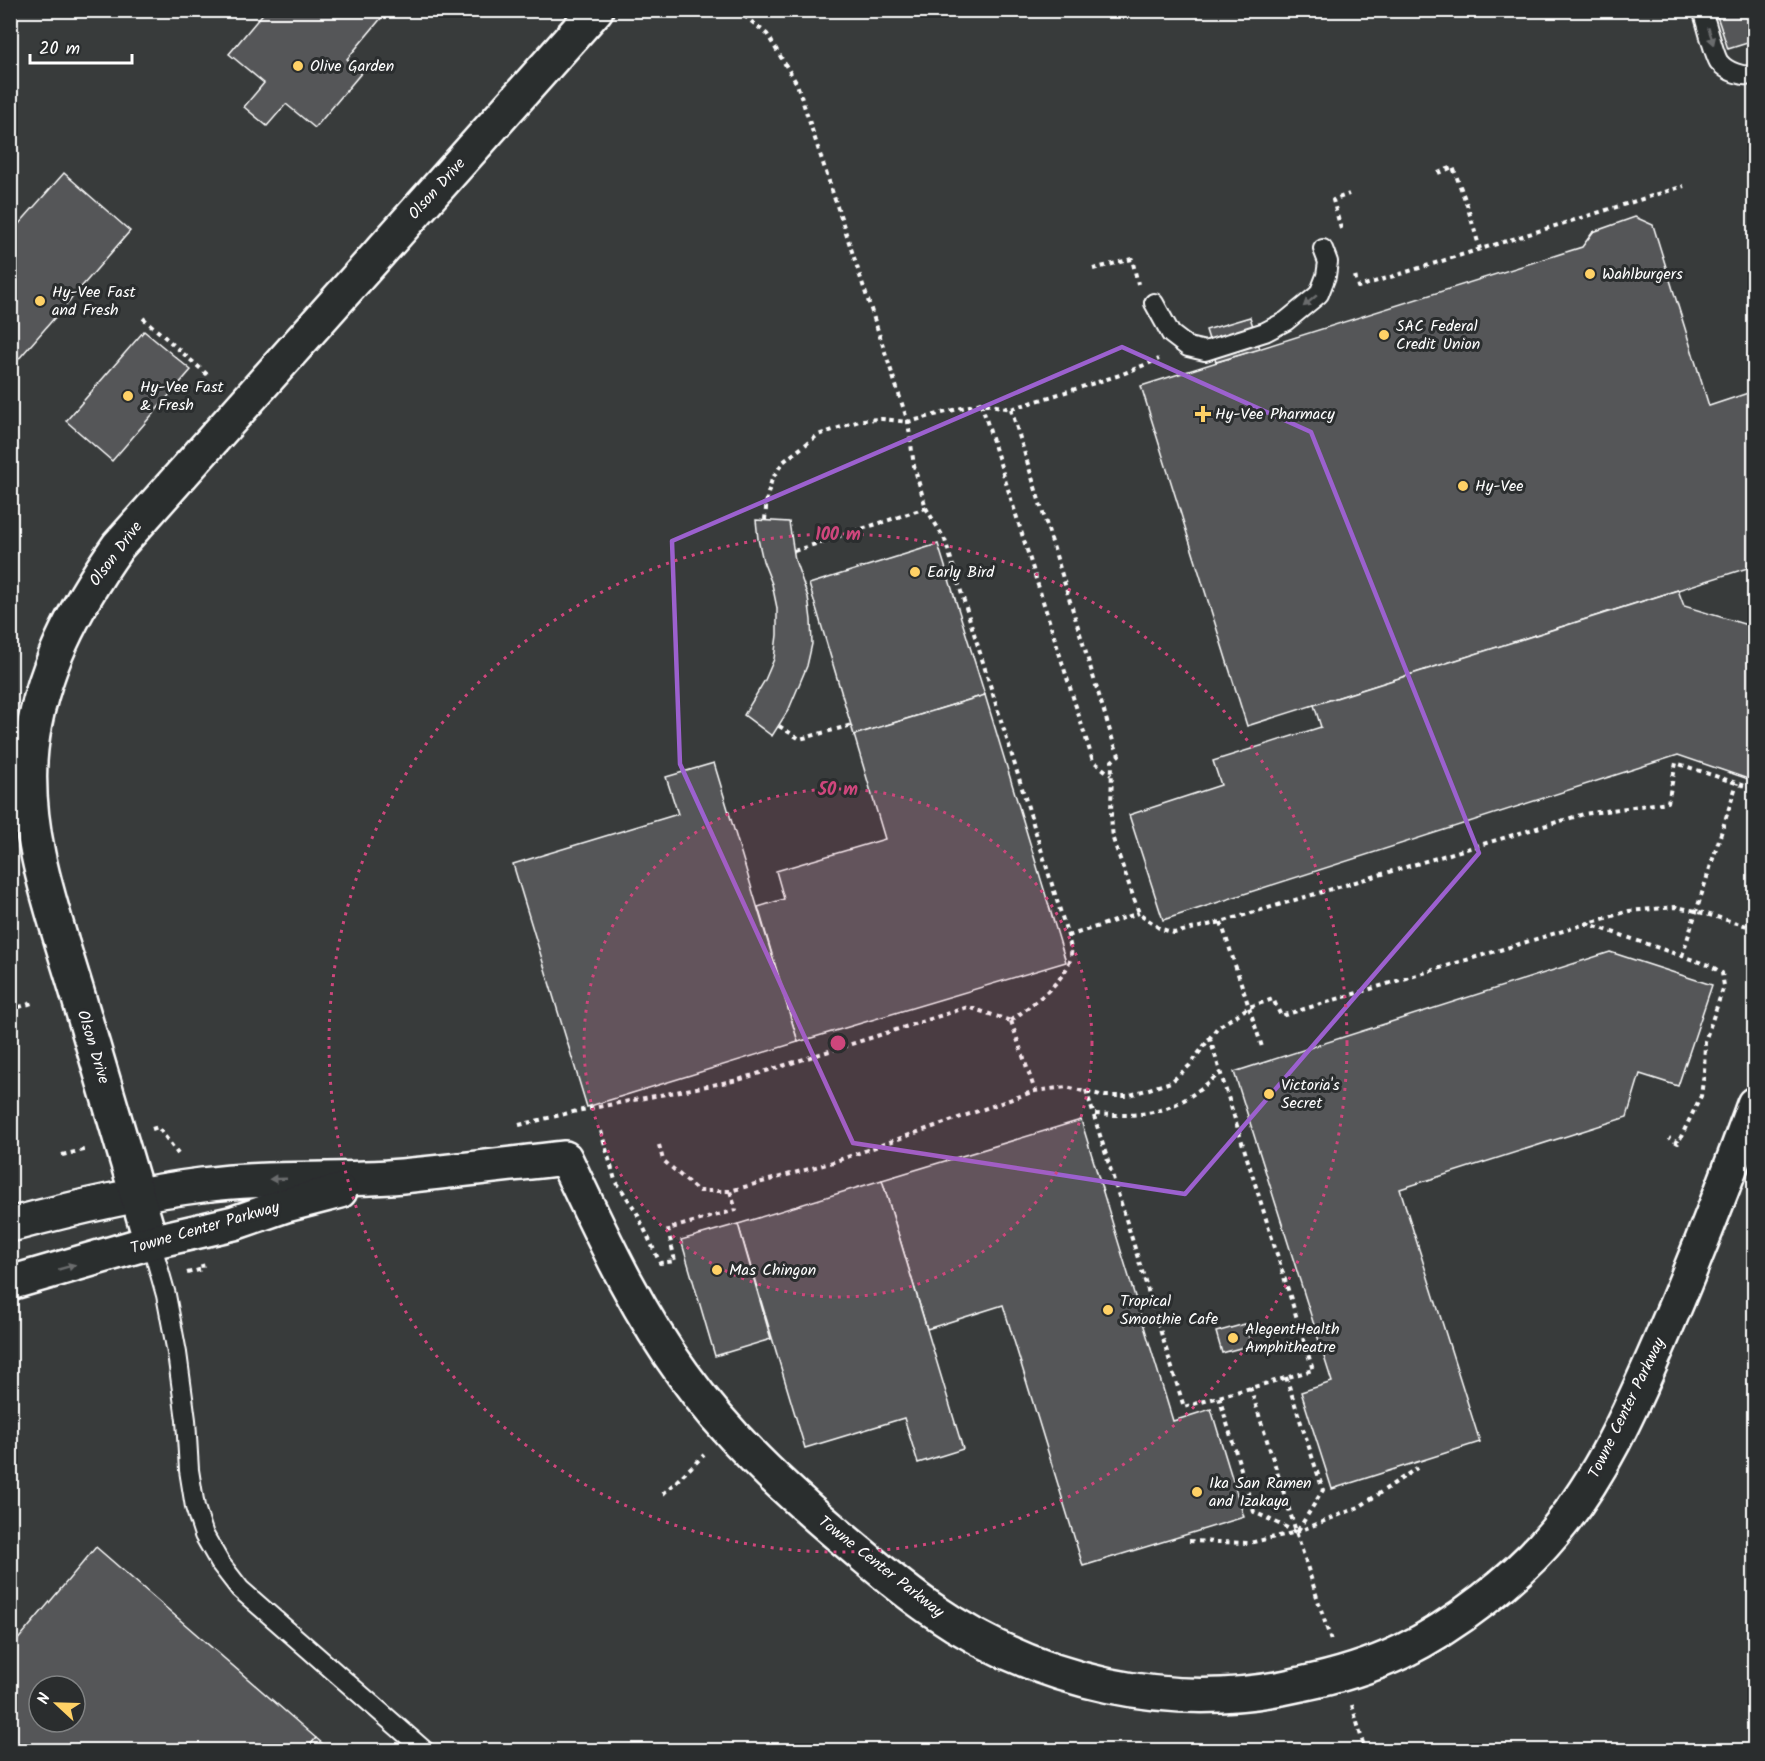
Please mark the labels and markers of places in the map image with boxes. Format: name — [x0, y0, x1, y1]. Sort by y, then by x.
place label: Olive Garden — [310, 54, 394, 79]
marker: Olive Garden — [291, 59, 305, 73]
place label: Wahlburgers — [1602, 262, 1683, 287]
marker: Wahlburgers — [1583, 267, 1597, 281]
place label: Hy-Vee Fast and Fresh — [52, 280, 137, 323]
marker: Hy-Vee Fast and Fresh — [33, 294, 47, 308]
place label: SAC Federal Credit Union — [1396, 314, 1480, 357]
marker: SAC Federal Credit Union — [1377, 328, 1391, 342]
place label: Hy-Vee Fast & Fresh — [140, 375, 225, 418]
marker: Hy-Vee Fast & Fresh — [121, 389, 135, 403]
place label: Hy-Vee Pharmacy — [1215, 402, 1335, 427]
marker: Hy-Vee Pharmacy — [1196, 407, 1210, 421]
place label: Hy-Vee — [1475, 474, 1523, 499]
marker: Hy-Vee — [1456, 479, 1470, 493]
place label: Early Bird — [927, 560, 995, 585]
marker: Early Bird — [908, 565, 922, 579]
centre of rings — [828, 1033, 848, 1053]
place label: Victoria's Secret — [1281, 1073, 1340, 1116]
marker: Victoria's Secret — [1262, 1087, 1276, 1101]
place label: Mas Chingon — [729, 1258, 816, 1283]
marker: Mas Chingon — [710, 1263, 724, 1277]
place label: Tropical Smoothie Cafe — [1120, 1289, 1218, 1332]
marker: Tropical Smoothie Cafe — [1101, 1303, 1115, 1317]
place label: AlegentHealth Amphitheatre — [1245, 1317, 1339, 1360]
marker: AlegentHealth Amphitheatre — [1226, 1331, 1240, 1345]
place label: Ika San Ramen and Izakaya — [1209, 1471, 1312, 1514]
marker: Ika San Ramen and Izakaya — [1190, 1485, 1204, 1499]

